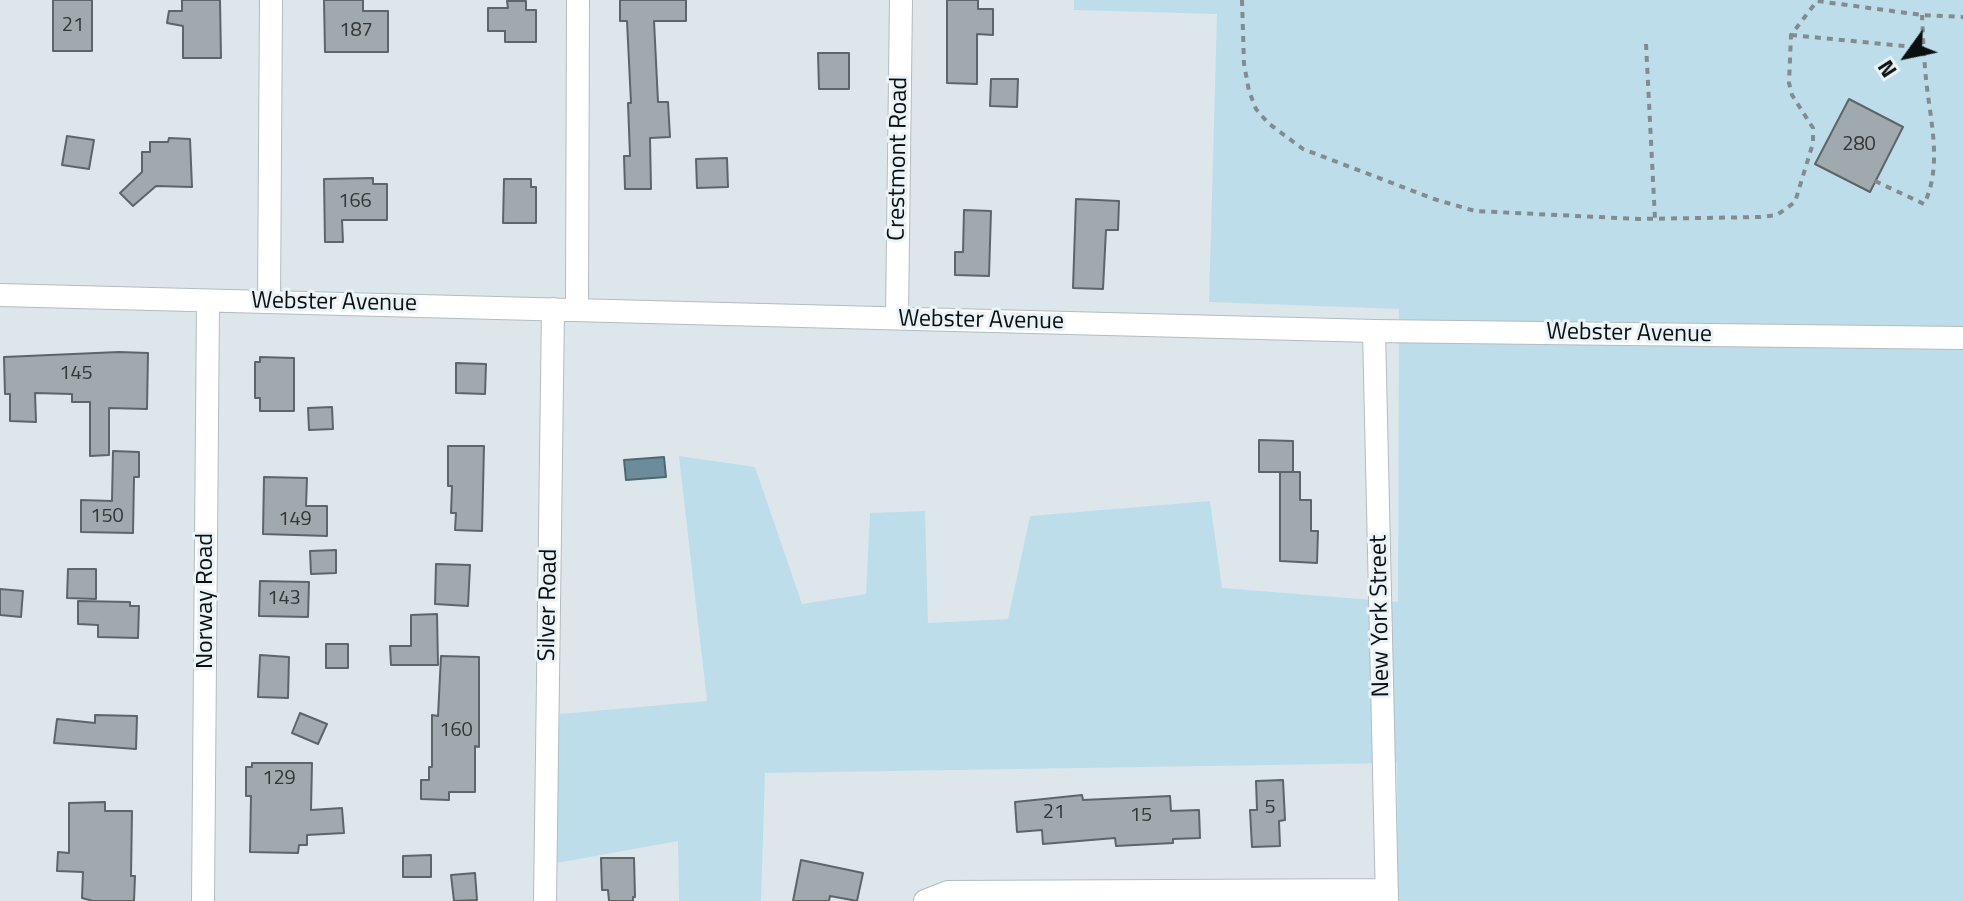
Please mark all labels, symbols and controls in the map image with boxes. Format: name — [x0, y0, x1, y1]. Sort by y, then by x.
house number: 21 — [62, 14, 84, 38]
north arrow — [1867, 16, 1947, 96]
house number: 187 — [339, 19, 373, 43]
text: N — [1868, 53, 1905, 85]
street label: Crestmont Road — [883, 77, 915, 241]
house number: 280 — [1842, 133, 1876, 157]
house number: 166 — [338, 190, 372, 214]
street label: Webster Avenue — [251, 287, 417, 319]
street label: Webster Avenue — [898, 305, 1064, 337]
street label: Webster Avenue — [1546, 318, 1712, 350]
house number: 145 — [59, 362, 93, 386]
house number: 150 — [90, 505, 124, 529]
house number: 149 — [278, 508, 312, 532]
street label: Norway Road — [192, 533, 220, 669]
street label: New York Street — [1365, 534, 1397, 698]
street label: Silver Road — [534, 548, 564, 662]
house number: 143 — [267, 587, 301, 611]
house number: 160 — [439, 719, 473, 743]
house number: 129 — [262, 767, 296, 791]
house number: 5 — [1264, 796, 1276, 820]
house number: 21 — [1043, 801, 1065, 825]
house number: 15 — [1130, 804, 1152, 828]

